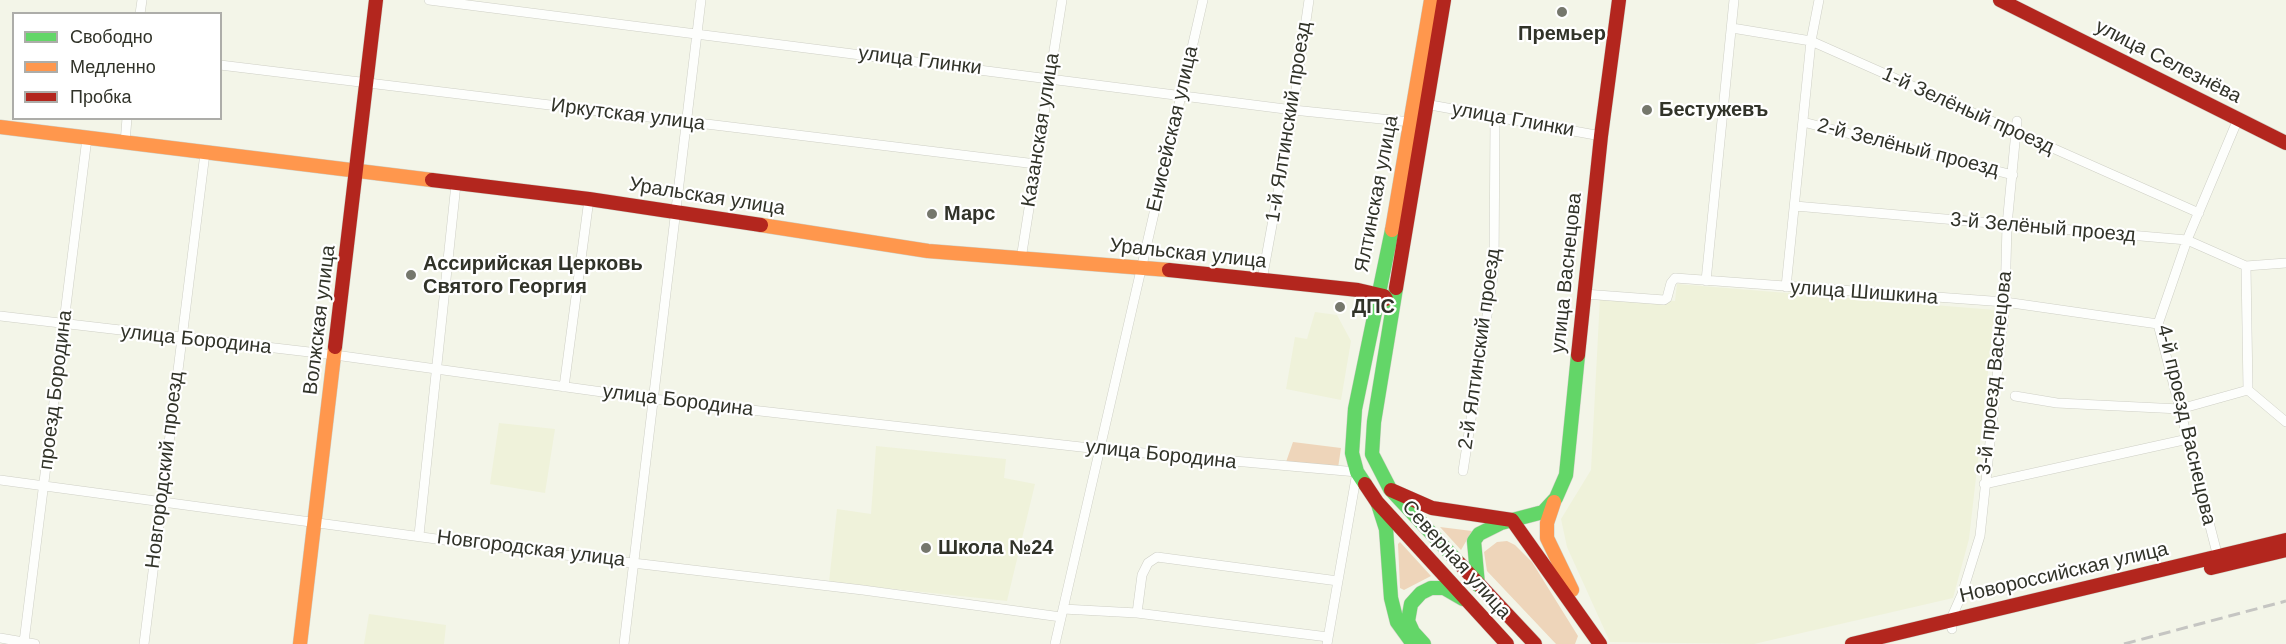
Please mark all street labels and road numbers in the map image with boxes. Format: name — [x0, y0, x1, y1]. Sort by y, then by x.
street label: улица Селезнёва — [2091, 15, 2245, 109]
street label: 1-й Ялтинский проезд — [1261, 20, 1317, 224]
street label: улица Глинки — [857, 42, 983, 80]
street label: Енисейская улица — [1142, 44, 1204, 214]
street label: Казанская улица — [1017, 51, 1065, 209]
street label: 1-й Зелёный проезд — [1878, 62, 2058, 160]
street label: Иркутская улица — [550, 94, 706, 136]
street label: улица Глинки — [1450, 97, 1576, 143]
street label: Ялтинская улица — [1350, 114, 1404, 274]
street label: 2-й Зелёный проезд — [1815, 114, 2001, 182]
street label: Уральская улица — [627, 173, 787, 221]
street label: улица Васнецова — [1547, 192, 1587, 354]
street label: 3-й Зелёный проезд — [1949, 208, 2137, 248]
street label: Уральская улица — [1108, 234, 1268, 274]
street label: Волжская улица — [299, 244, 341, 396]
street label: 2-й Ялтинский проезд — [1454, 247, 1506, 451]
street label: 3-й проезд Васнецова — [1972, 270, 2018, 476]
street label: улица Шишкина — [1789, 276, 1939, 310]
street label: проезд Бородина — [34, 309, 78, 471]
street label: улица Бородина — [119, 320, 273, 360]
street label: 4-й проезд Васнецова — [2151, 323, 2221, 527]
street label: Новгородский проезд — [141, 370, 189, 570]
street label: улица Бородина — [601, 380, 755, 422]
street label: улица Бородина — [1084, 435, 1238, 475]
street label: Северная улица — [1396, 496, 1516, 624]
street label: Новгородская улица — [436, 526, 626, 572]
street label: Новороссийская улица — [1957, 537, 2171, 609]

